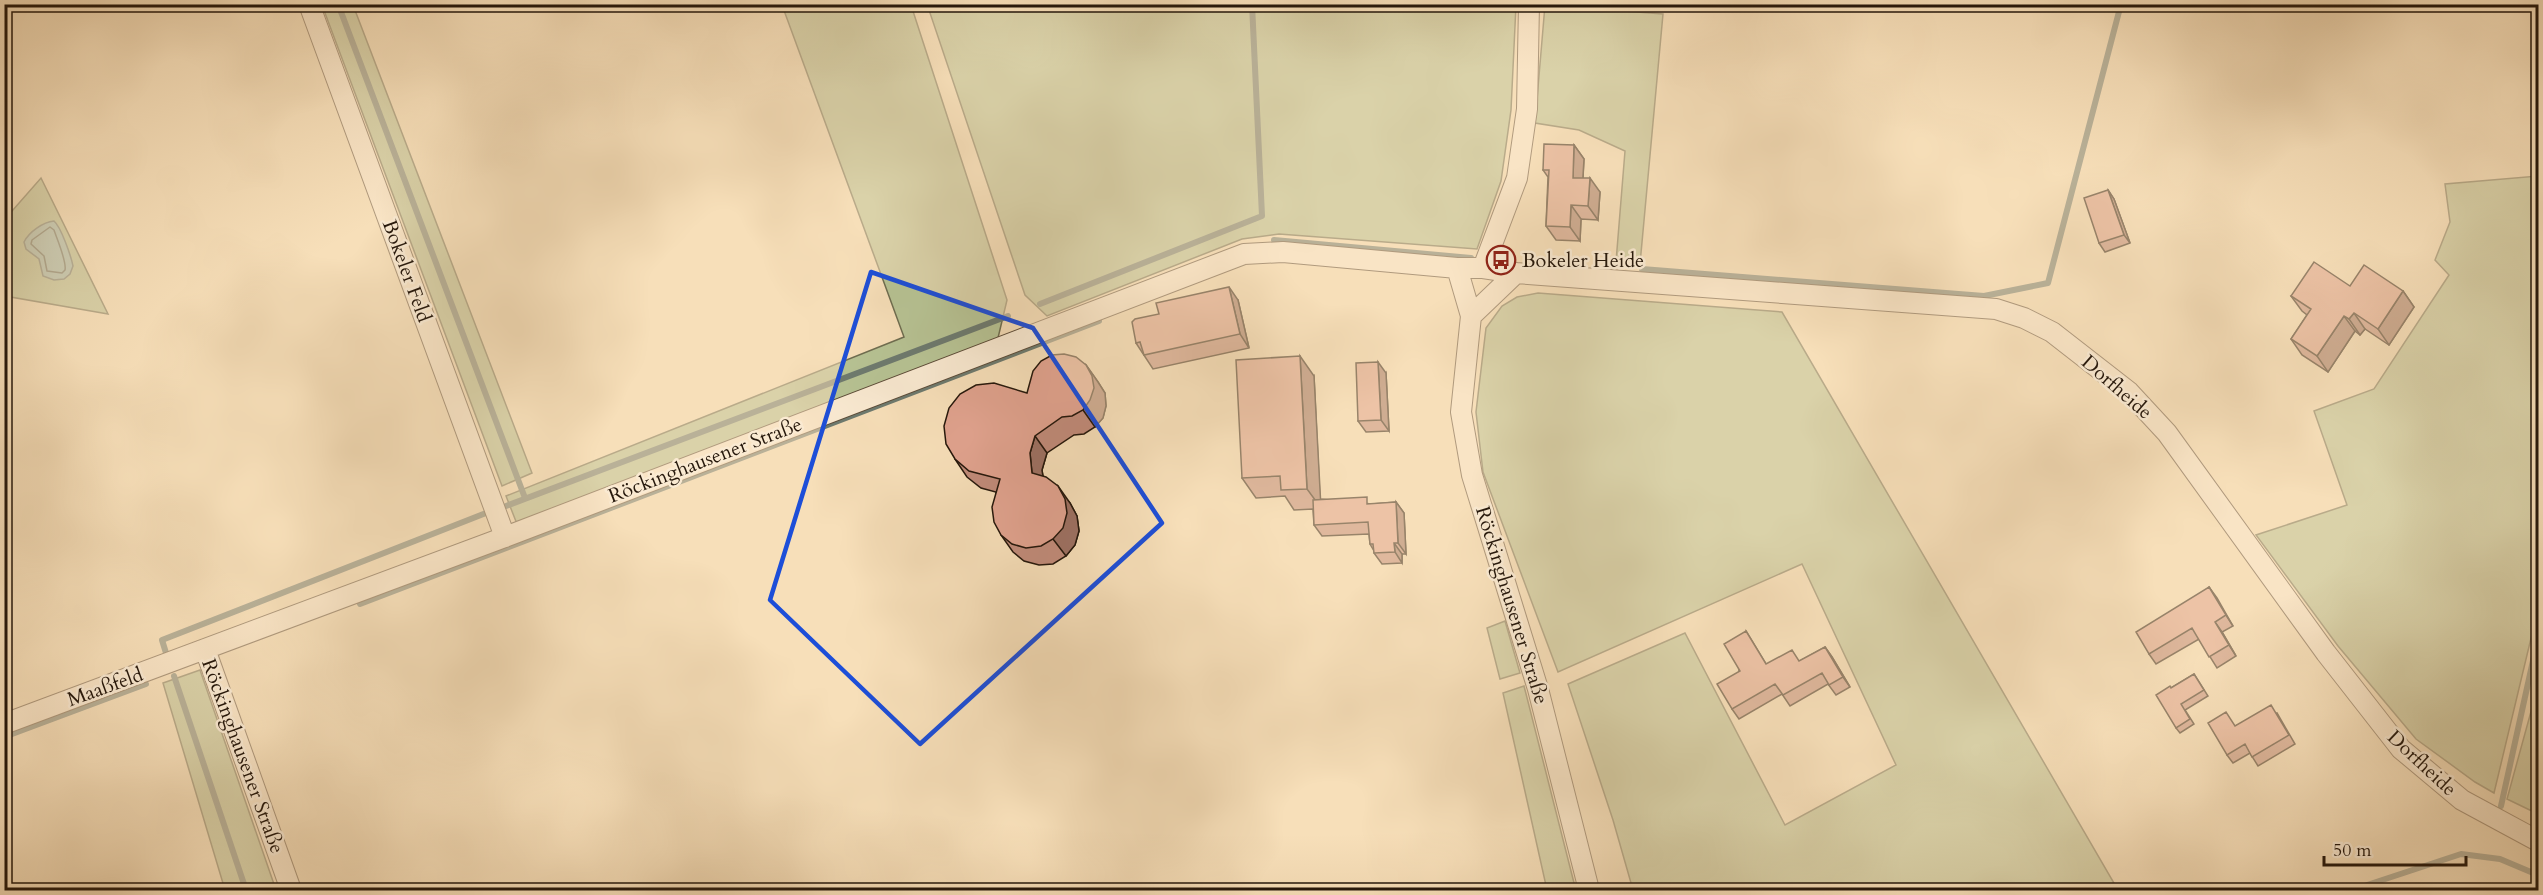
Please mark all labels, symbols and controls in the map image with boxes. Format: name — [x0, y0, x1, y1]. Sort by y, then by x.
street label: Bokeler Feld — [376, 216, 438, 326]
bus stop icon: Bokeler Heide — [1485, 244, 1517, 276]
place label: Bokeler Heide — [1522, 247, 1644, 274]
street label: Dorfheide — [2076, 349, 2158, 425]
street label: Röckinghausener Straße — [604, 411, 806, 509]
street label: Röckinghausener Straße — [1469, 503, 1555, 707]
street label: Röckinghausener Straße — [195, 655, 291, 857]
street label: Maaßfeld — [63, 661, 147, 713]
street label: Dorfheide — [2381, 724, 2463, 802]
scale bar — [2324, 829, 2466, 867]
text: 50 m — [2333, 838, 2372, 863]

